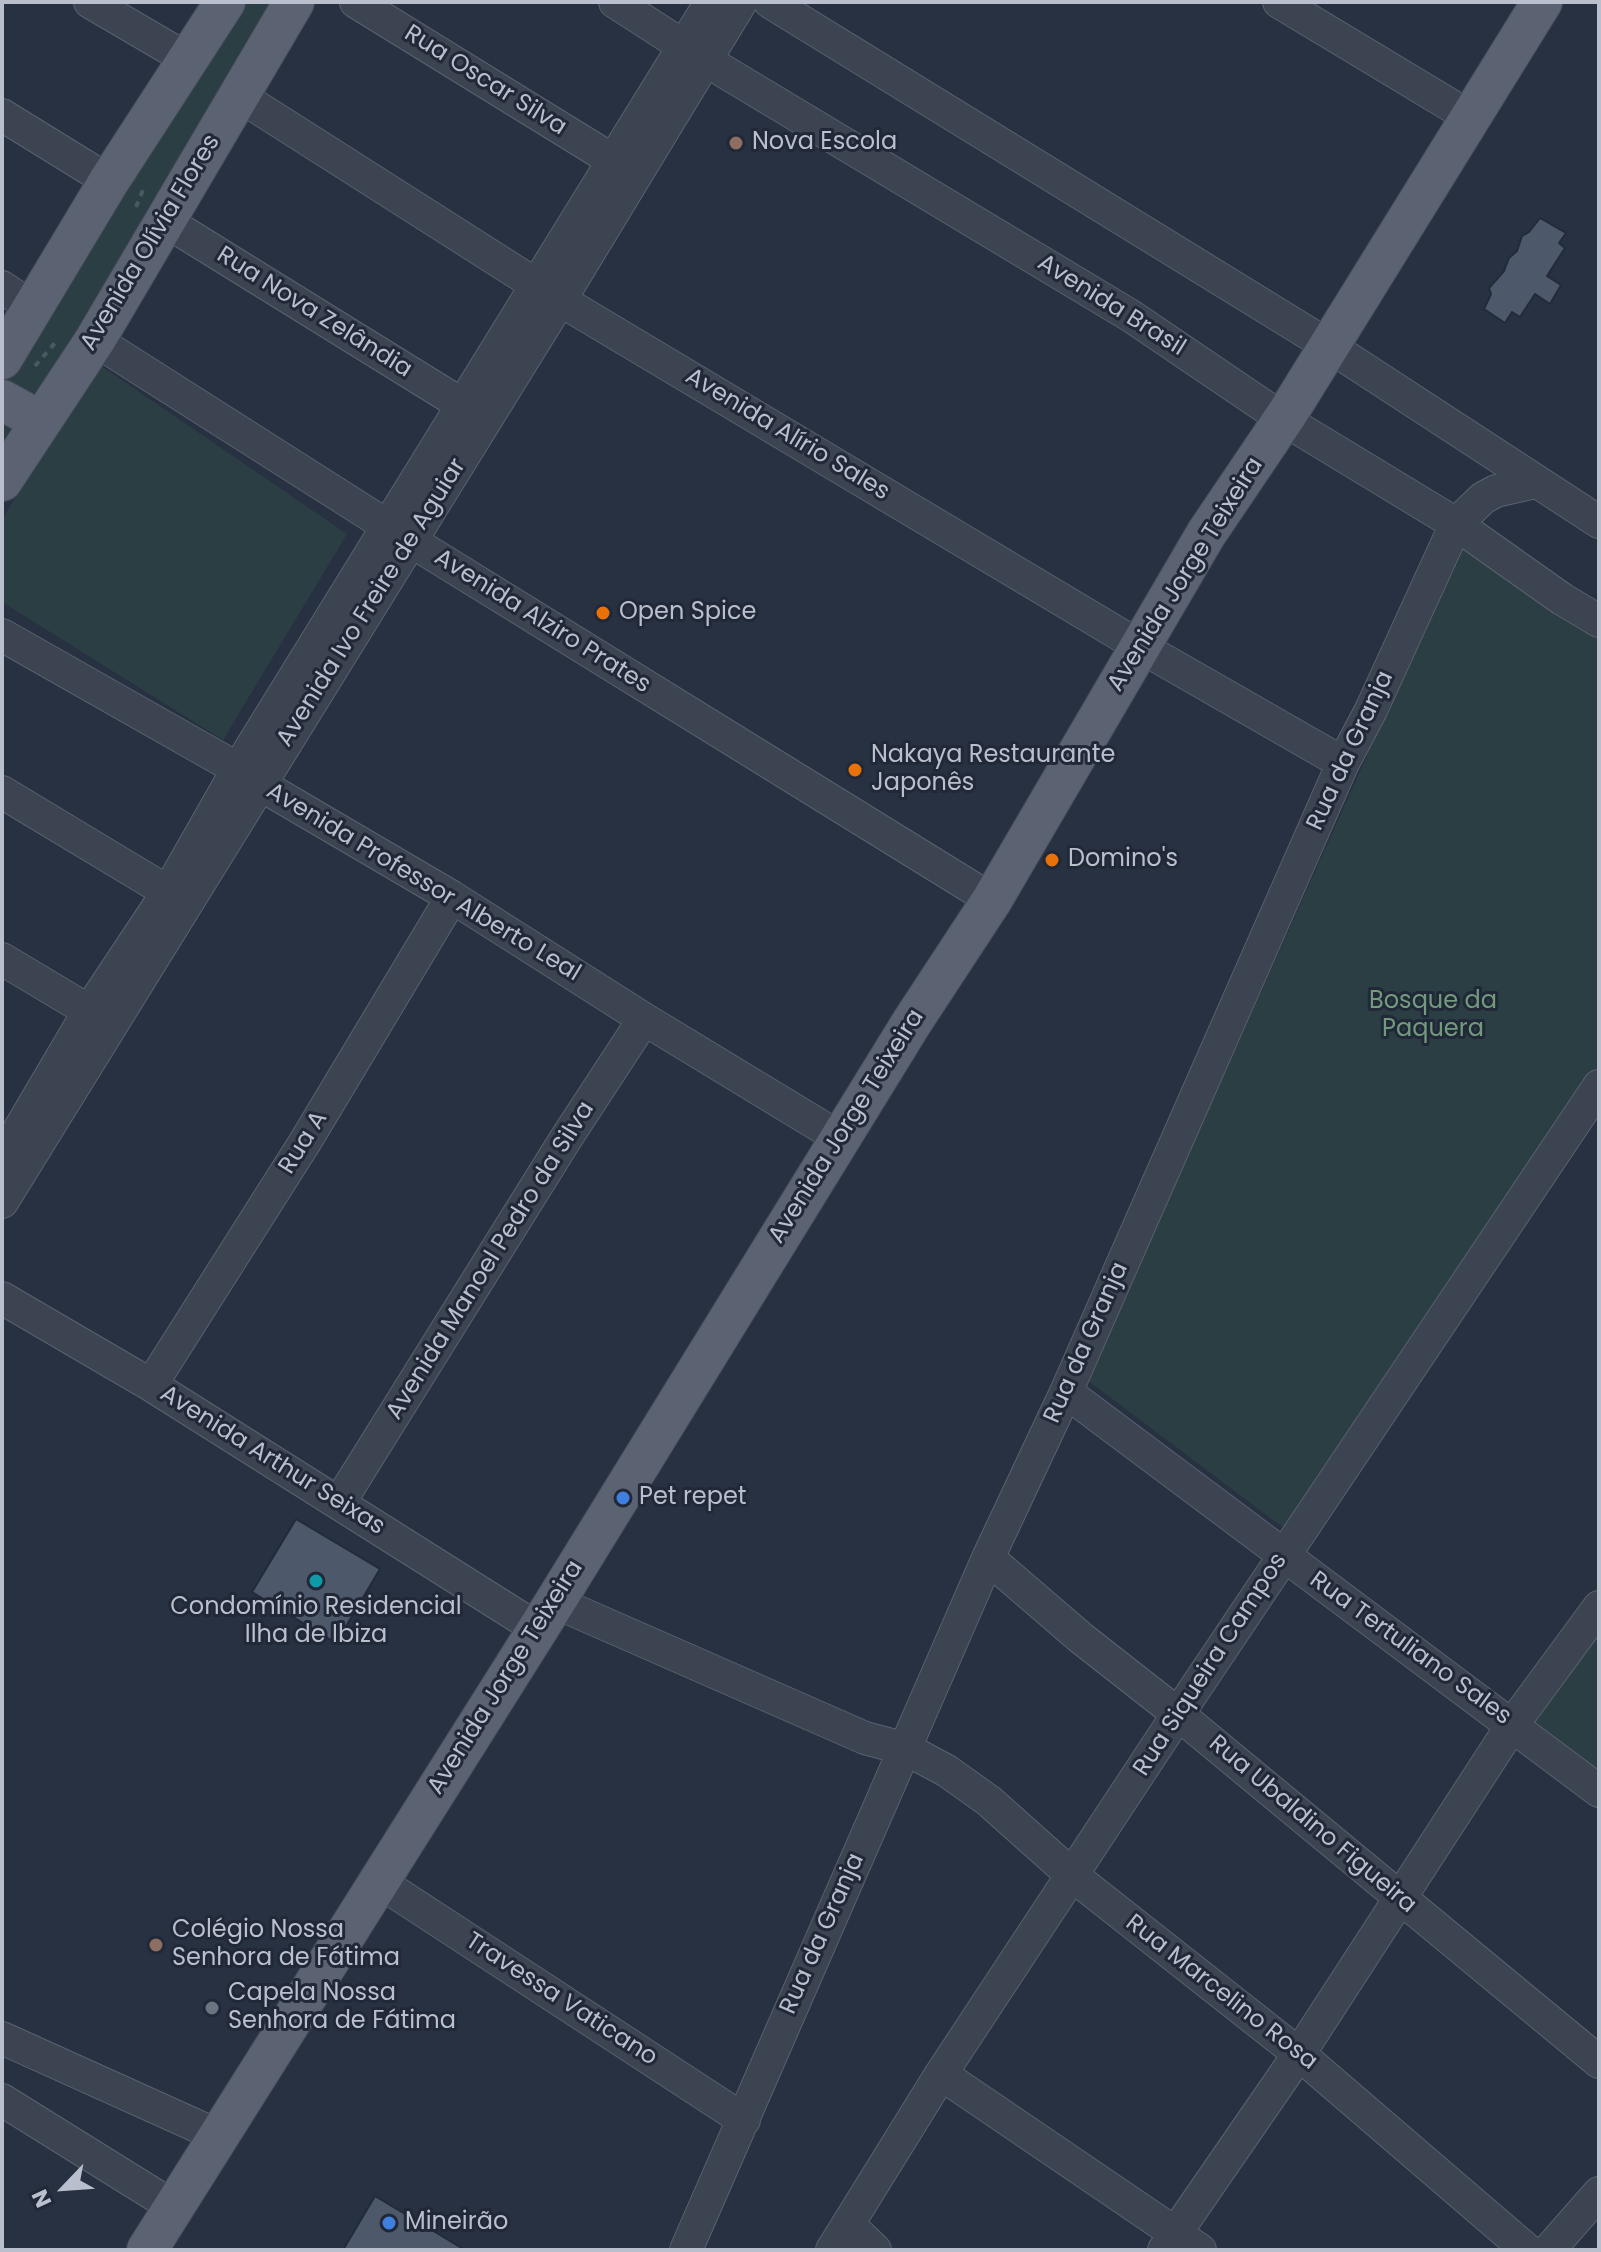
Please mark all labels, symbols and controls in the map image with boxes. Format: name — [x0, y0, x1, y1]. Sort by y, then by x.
street label: Rua Oscar Silva — [399, 20, 571, 142]
place label: Nova Escola — [752, 129, 897, 157]
street label: Avenida Olívia Flores — [75, 130, 227, 356]
marker: Nova Escola — [727, 134, 745, 152]
street label: Rua Nova Zelândia — [211, 241, 417, 385]
street label: Avenida Brasil — [1032, 249, 1190, 363]
street label: Avenida Alírio Sales — [680, 363, 894, 507]
street label: Avenida Jorge Teixeira — [1102, 453, 1270, 697]
street label: Avenida Ivo Freire de Aguiar — [271, 454, 473, 752]
street label: Avenida Alziro Prates — [429, 544, 655, 700]
place label: Open Spice — [619, 599, 756, 627]
marker: Open Spice — [594, 604, 612, 622]
street label: Rua da Granja — [1301, 667, 1401, 835]
place label: Nakaya Restaurante Japonês — [871, 742, 1115, 798]
marker: Nakaya Restaurante Japonês — [846, 761, 864, 779]
street label: Avenida Professor Alberto Leal — [261, 778, 585, 988]
place label: Domino's — [1068, 846, 1178, 874]
marker: Domino's — [1043, 851, 1061, 869]
park label: Bosque da Paquera — [1369, 988, 1497, 1044]
street label: Avenida Jorge Teixeira — [763, 1005, 931, 1249]
street label: Avenida Manoel Pedro da Silva — [381, 1097, 601, 1425]
street label: Rua A — [274, 1106, 334, 1180]
street label: Rua da Granja — [1039, 1258, 1135, 1428]
street label: Avenida Arthur Seixas — [154, 1380, 390, 1542]
place label: Pet repet — [639, 1484, 747, 1512]
marker: Pet repet — [614, 1489, 632, 1507]
street label: Rua Siqueira Campos — [1128, 1548, 1294, 1782]
street label: Avenida Jorge Teixeira — [422, 1556, 590, 1800]
street label: Rua Tertuliano Sales — [1304, 1566, 1516, 1732]
marker: Condomínio Residencial Ilha de Ibiza — [307, 1572, 325, 1590]
place label: Condomínio Residencial Ilha de Ibiza — [170, 1594, 462, 1650]
street label: Rua Ubaldino Figueira — [1202, 1730, 1422, 1920]
street label: Rua da Granja — [775, 1849, 871, 2019]
street label: Rua Marcelino Rosa — [1119, 1909, 1323, 2077]
place label: Colégio Nossa Senhora de Fátima — [172, 1917, 400, 1973]
street label: Travessa Vaticano — [460, 1927, 662, 2073]
marker: Colégio Nossa Senhora de Fátima — [147, 1936, 165, 1954]
place label: Capela Nossa Senhora de Fátima — [228, 1980, 456, 2036]
marker: Capela Nossa Senhora de Fátima — [203, 1999, 221, 2017]
north arrow — [24, 2148, 104, 2228]
text: N — [24, 2184, 59, 2212]
place label: Mineirão — [405, 2209, 508, 2237]
marker: Mineirão — [380, 2214, 398, 2232]

